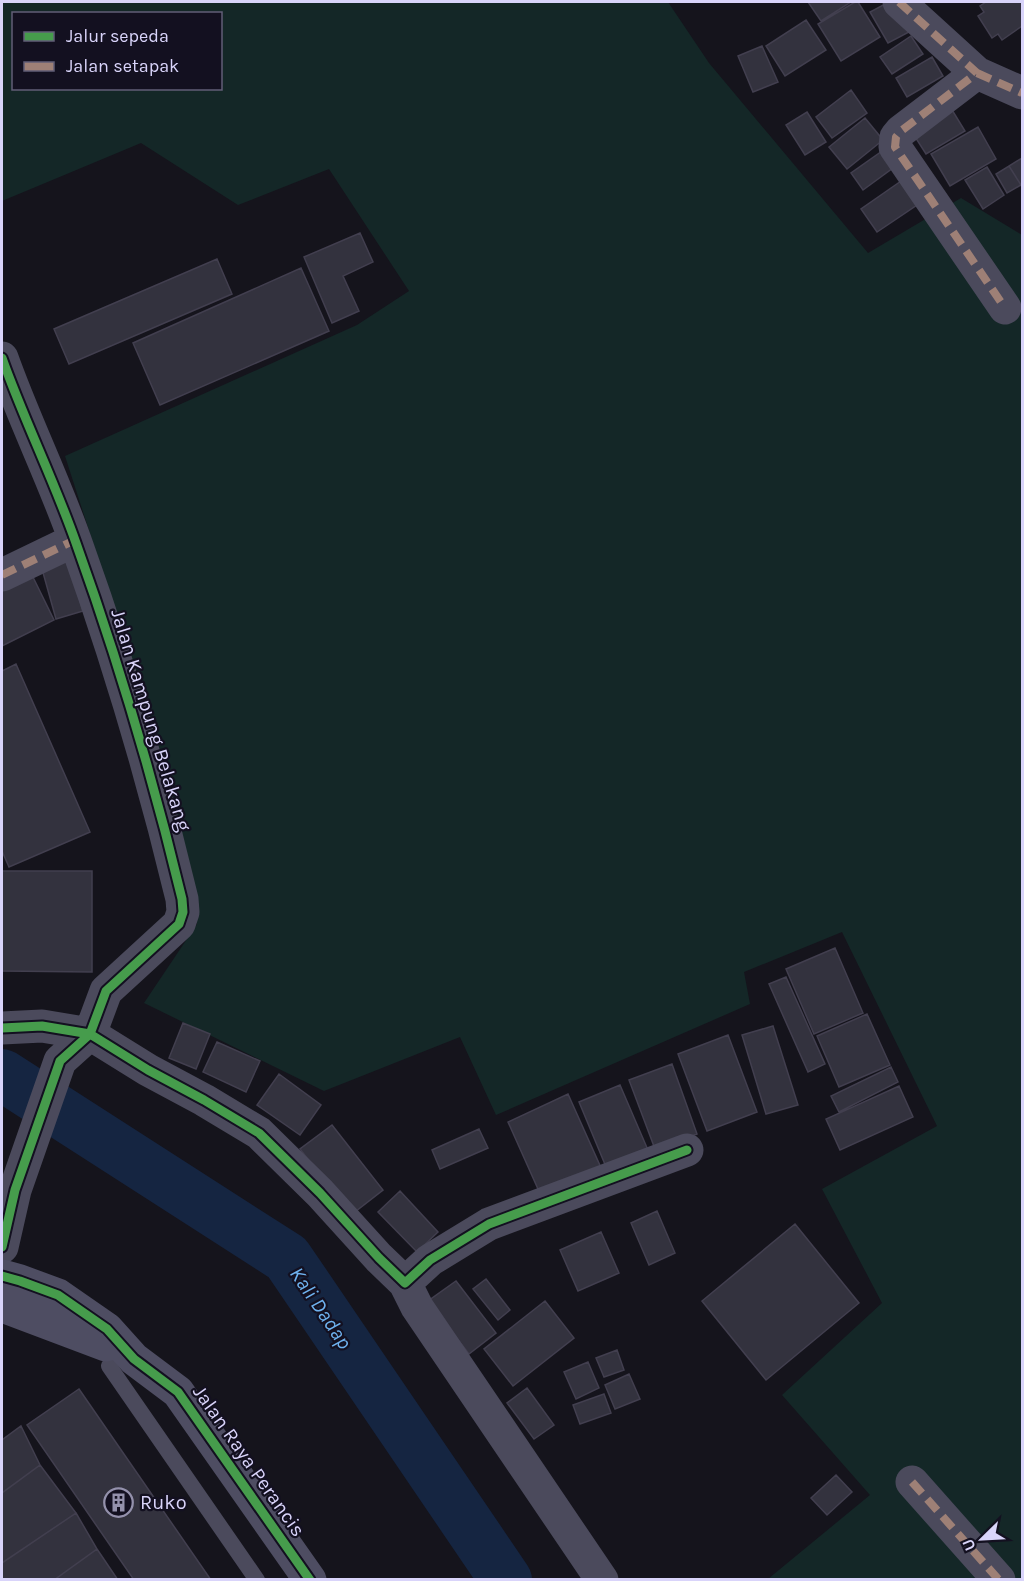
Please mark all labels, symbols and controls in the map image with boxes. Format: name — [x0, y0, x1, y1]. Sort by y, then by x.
legend — [12, 12, 222, 90]
text: Jalur sepeda — [66, 25, 169, 47]
text: Jalan setapak — [66, 55, 179, 77]
street label: Jalan Kampung Belakang — [106, 606, 196, 834]
water label: Kali Dadap — [285, 1262, 357, 1354]
street label: Jalan Raya Perancis — [188, 1381, 310, 1541]
building icon: Ruko — [103, 1486, 135, 1518]
place label: Ruko — [140, 1491, 187, 1514]
north arrow — [952, 1509, 1012, 1569]
text: U — [958, 1536, 980, 1554]

